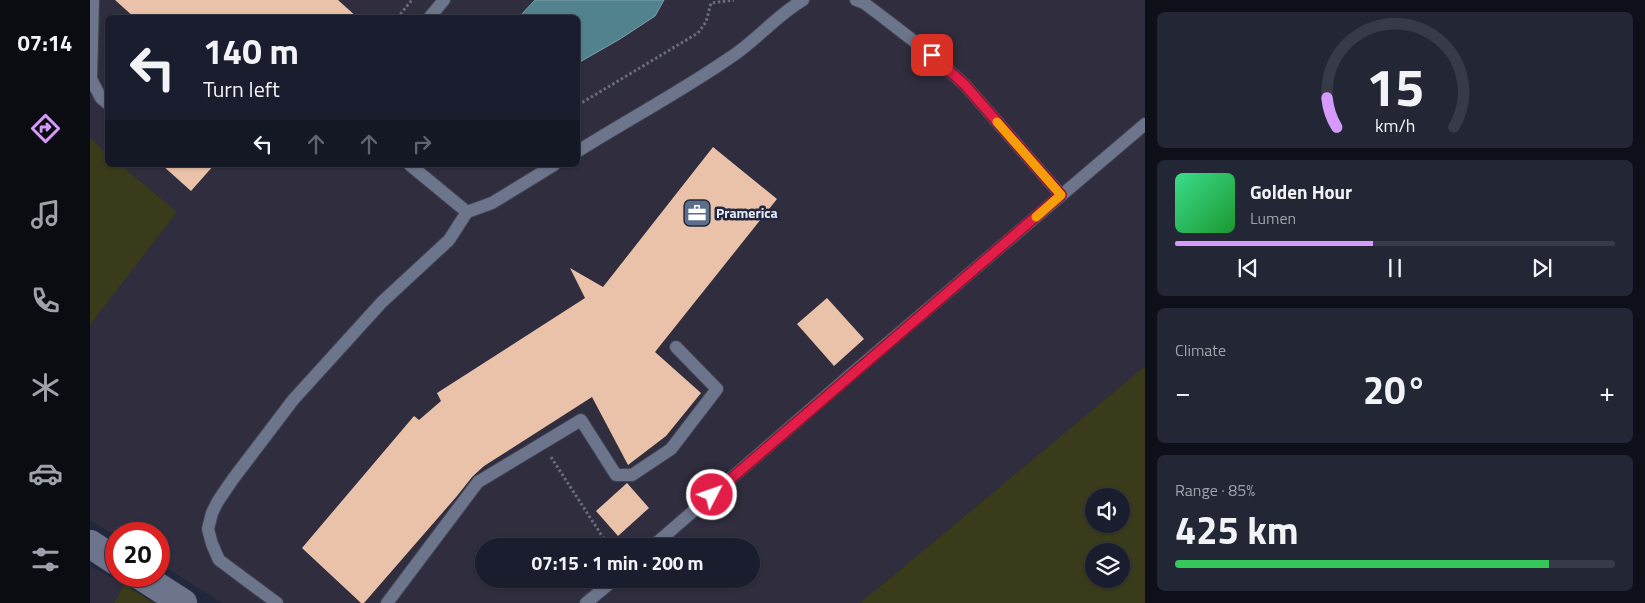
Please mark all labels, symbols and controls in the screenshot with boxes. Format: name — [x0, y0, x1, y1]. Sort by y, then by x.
text: 140 m — [203, 24, 299, 78]
text: 07:14 — [18, 26, 72, 60]
pin — [911, 34, 953, 76]
icon: left — [120, 35, 185, 100]
icon: arrive — [918, 41, 946, 69]
text: 15 — [1366, 47, 1424, 126]
text: Turn left — [203, 72, 280, 106]
icon: directions — [28, 111, 63, 146]
text: km/h — [1375, 112, 1415, 139]
icon: left — [249, 130, 277, 158]
icon: ahead — [302, 130, 330, 158]
icon: ahead — [355, 130, 383, 158]
icon: right — [408, 130, 436, 158]
text: Golden Hour — [1250, 177, 1352, 206]
icon: music — [28, 197, 63, 232]
office icon: Pramerica — [682, 198, 712, 228]
place label: Pramerica — [716, 202, 778, 223]
text: Lumen — [1250, 206, 1296, 230]
icon: previous — [1234, 254, 1262, 282]
icon: pause — [1381, 254, 1409, 282]
icon: next — [1528, 254, 1556, 282]
icon: phone — [28, 283, 63, 318]
text: Climate — [1175, 338, 1226, 362]
text: 20° — [1363, 361, 1427, 419]
icon: climate — [28, 370, 63, 405]
text: − — [1175, 370, 1191, 413]
text: + — [1599, 370, 1615, 413]
icon: car — [28, 456, 63, 491]
position arrow — [685, 468, 737, 520]
text: Range · 85% — [1175, 478, 1255, 502]
map controls — [1085, 488, 1130, 588]
button: sound — [1085, 488, 1130, 533]
text: 425 km — [1175, 501, 1299, 559]
speed limit sign: 20 — [105, 522, 170, 587]
icon: filters — [28, 542, 63, 577]
button: layers — [1085, 543, 1130, 588]
text: 07:15 · 1 min · 200 m — [531, 548, 704, 577]

